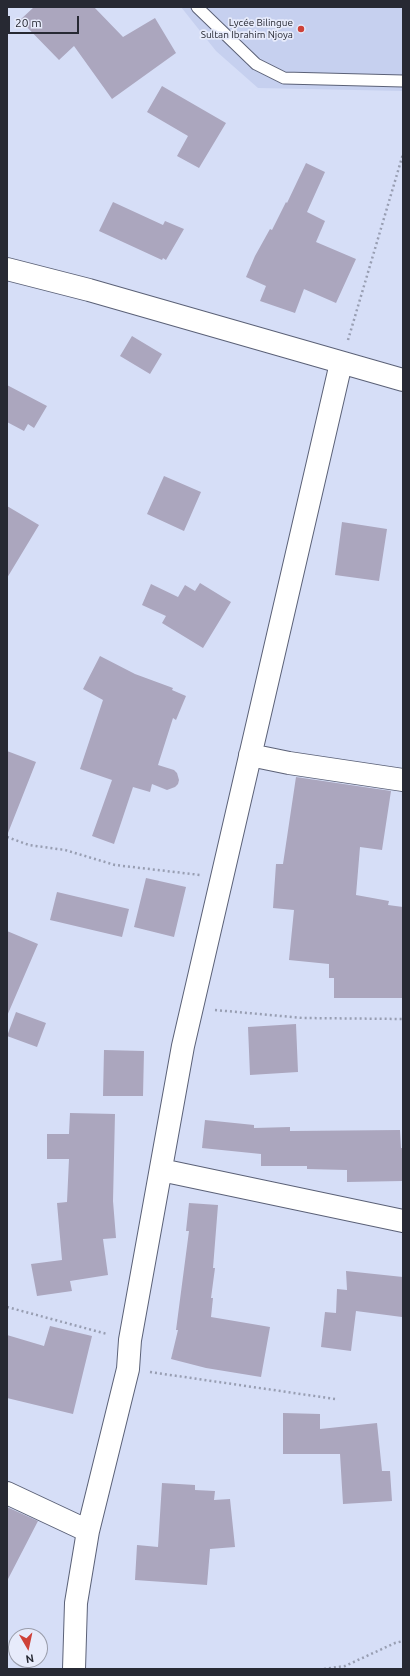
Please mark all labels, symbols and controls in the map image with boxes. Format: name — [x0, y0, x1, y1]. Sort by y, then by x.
scale bar — [10, 8, 81, 34]
text: 20 m — [15, 16, 42, 29]
place label: Lycée Bilingue Sultan Ibrahim Njoya — [201, 17, 293, 40]
marker: Lycée Bilingue Sultan Ibrahim Njoya — [296, 24, 306, 34]
north arrow — [8, 1628, 48, 1668]
text: N — [25, 1652, 35, 1665]

